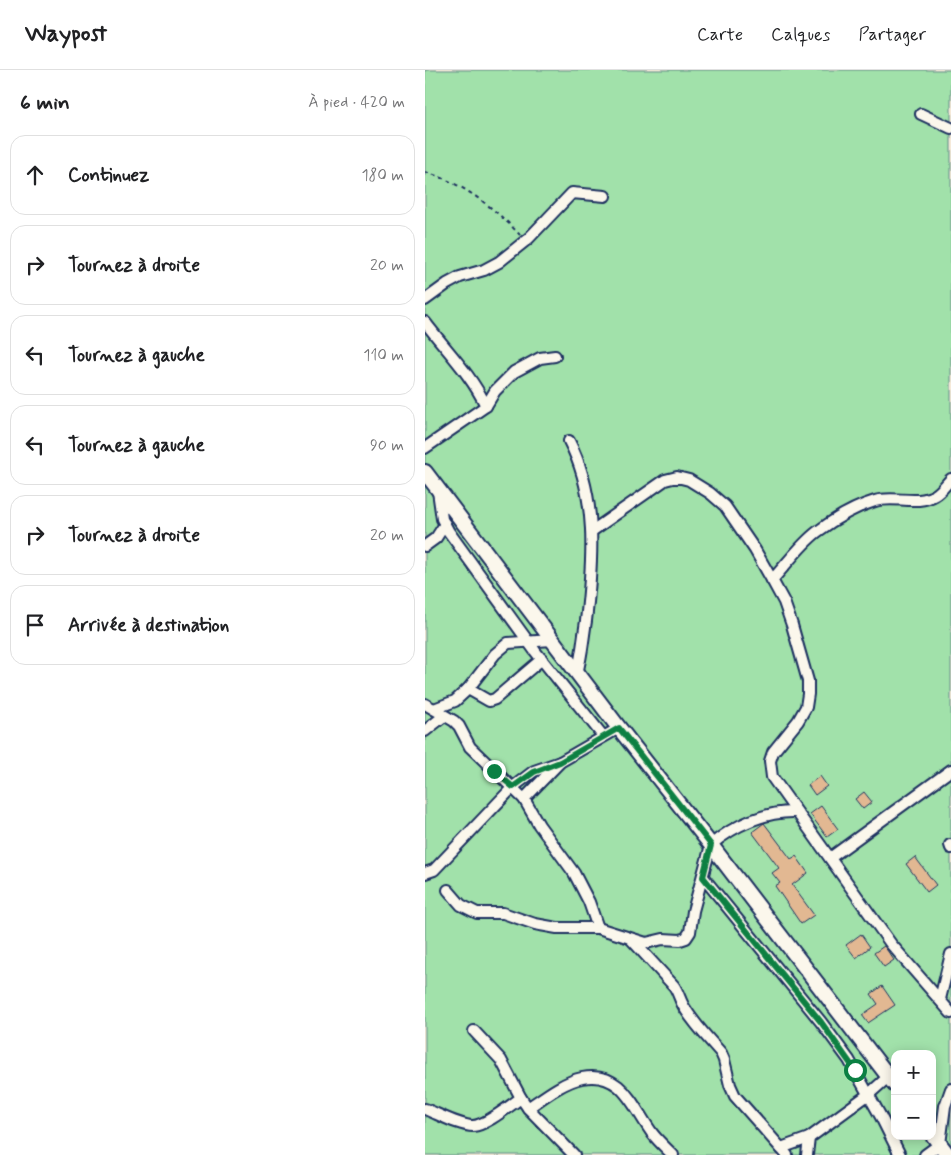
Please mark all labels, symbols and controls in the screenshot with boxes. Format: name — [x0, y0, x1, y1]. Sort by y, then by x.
text: Waypost — [25, 19, 107, 50]
text: Carte — [697, 23, 743, 47]
text: Calques — [771, 23, 830, 47]
text: Partager — [858, 23, 926, 47]
text: 6 min — [20, 89, 70, 117]
text: À pied · 420 m — [308, 92, 405, 113]
icon: ahead — [21, 161, 49, 189]
text: Continuez — [68, 163, 149, 188]
text: 180 m — [361, 165, 404, 186]
icon: right — [21, 251, 49, 279]
text: Tournez à droite — [68, 253, 200, 278]
text: 20 m — [370, 255, 404, 276]
icon: left — [21, 341, 49, 369]
text: Tournez à gauche — [68, 343, 205, 368]
text: 110 m — [363, 345, 404, 366]
icon: left — [21, 431, 49, 459]
text: Tournez à gauche — [68, 433, 205, 458]
text: 90 m — [370, 435, 404, 456]
icon: right — [21, 521, 49, 549]
text: Tournez à droite — [68, 523, 200, 548]
text: 20 m — [370, 525, 404, 546]
icon: arrive — [21, 611, 49, 639]
text: Arrivée à destination — [68, 613, 229, 638]
route end — [483, 760, 506, 783]
map controls — [891, 1050, 936, 1140]
button: + — [891, 1050, 936, 1095]
route start — [844, 1059, 867, 1082]
button: − — [891, 1095, 936, 1140]

